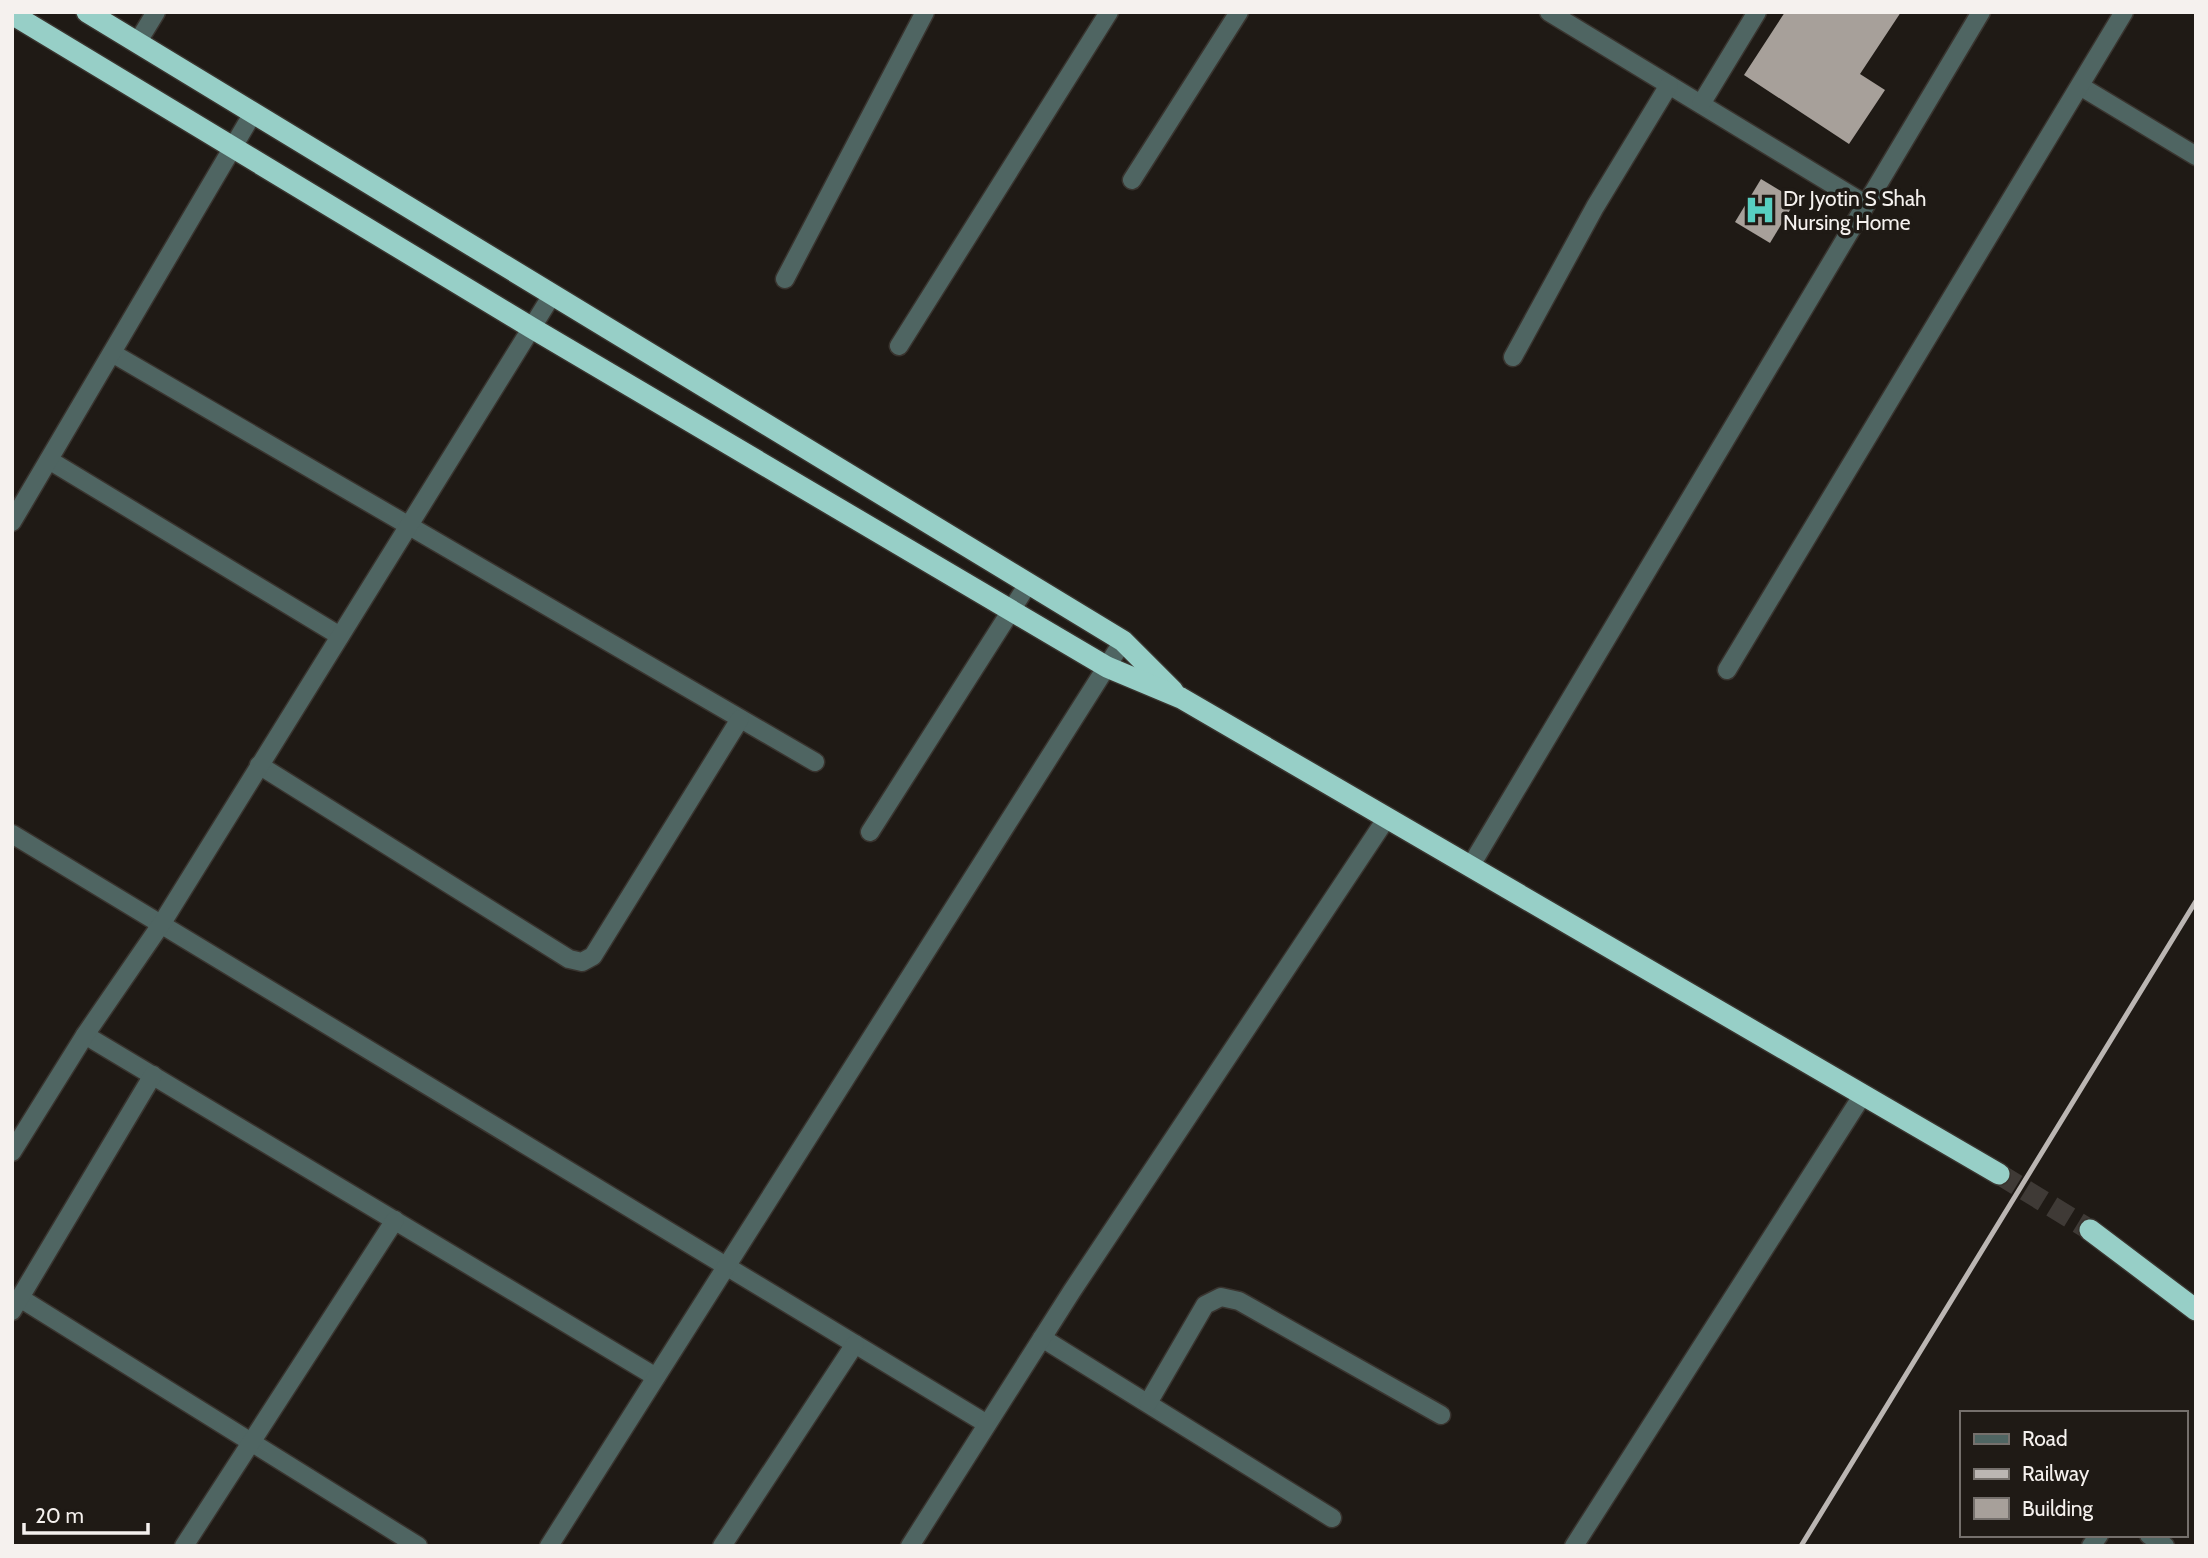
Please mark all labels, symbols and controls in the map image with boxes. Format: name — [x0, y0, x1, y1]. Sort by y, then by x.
place label: Dr Jyotin S Shah Nursing Home — [1783, 186, 1926, 235]
hospital icon: Dr Jyotin S Shah Nursing Home — [1743, 193, 1777, 227]
legend — [1960, 1411, 2187, 1537]
text: Road — [2022, 1426, 2068, 1451]
text: Railway — [2022, 1461, 2090, 1486]
scale bar — [24, 1492, 149, 1536]
text: Building — [2022, 1496, 2094, 1521]
text: 20 m — [35, 1503, 84, 1528]

